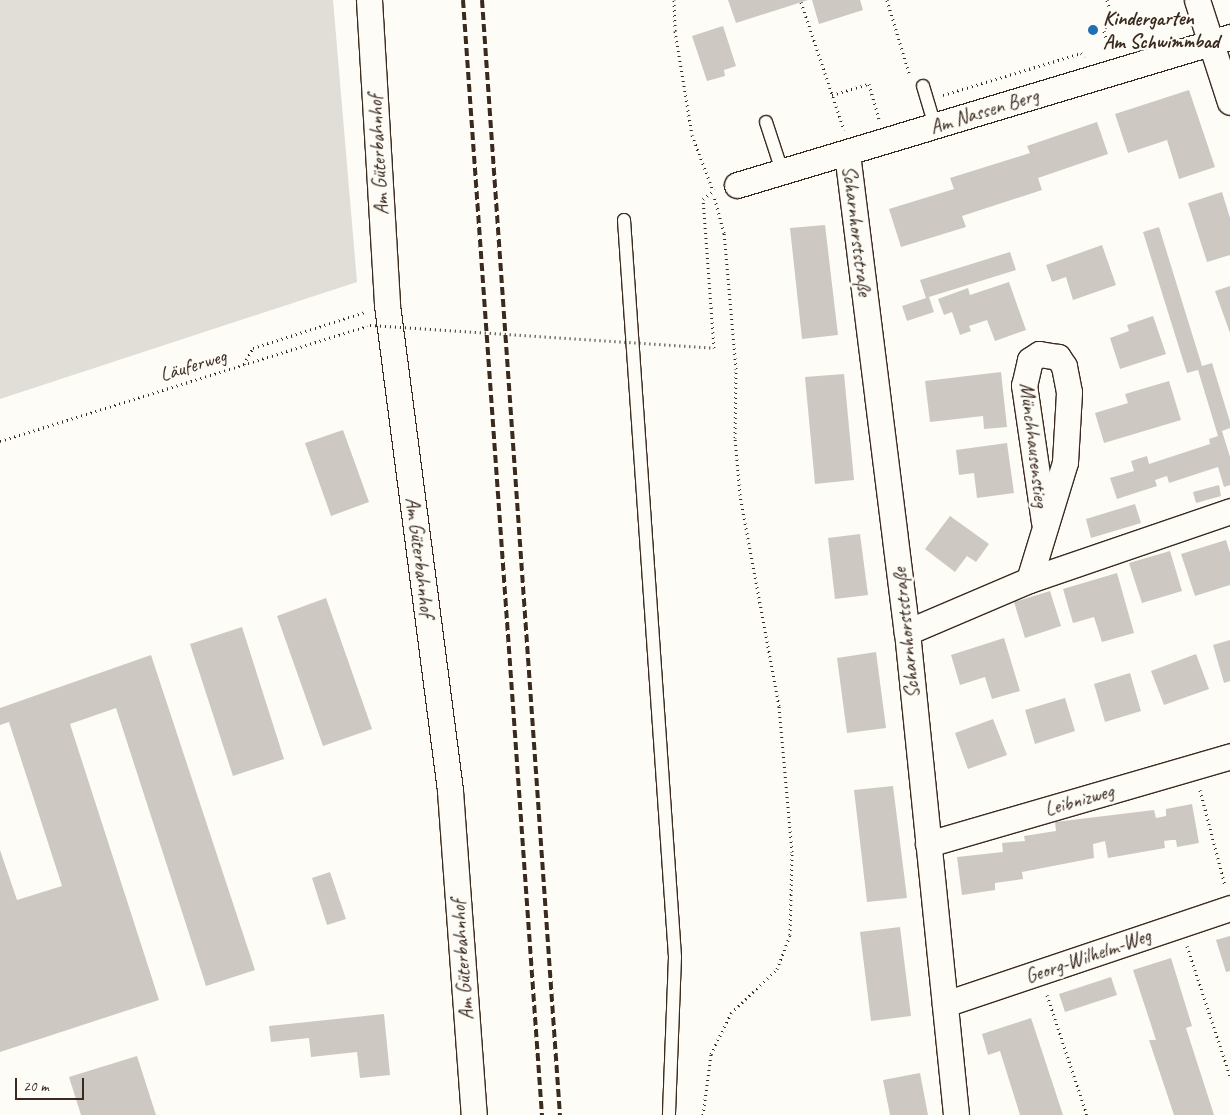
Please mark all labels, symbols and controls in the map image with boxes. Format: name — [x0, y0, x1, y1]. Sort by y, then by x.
place label: Kindergarten Am Schwimmbad — [1103, 6, 1218, 53]
marker: Kindergarten Am Schwimmbad — [1087, 24, 1099, 36]
street label: Am Nassen Berg — [927, 83, 1041, 139]
street label: Am Güterbahnhof — [363, 94, 393, 216]
street label: Scharnhorststraße — [837, 164, 877, 298]
street label: Läuferweg — [157, 344, 229, 386]
street label: Münchhausenstieg — [1014, 381, 1054, 509]
street label: Am Güterbahnhof — [401, 496, 439, 618]
street label: Scharnhorststraße — [887, 567, 925, 699]
street label: Leibnizweg — [1042, 779, 1116, 821]
street label: Am Güterbahnhof — [446, 899, 478, 1021]
street label: Georg-Wilhelm-Weg — [1022, 923, 1154, 989]
scale bar — [18, 1068, 86, 1100]
text: 20 m — [23, 1077, 49, 1096]

